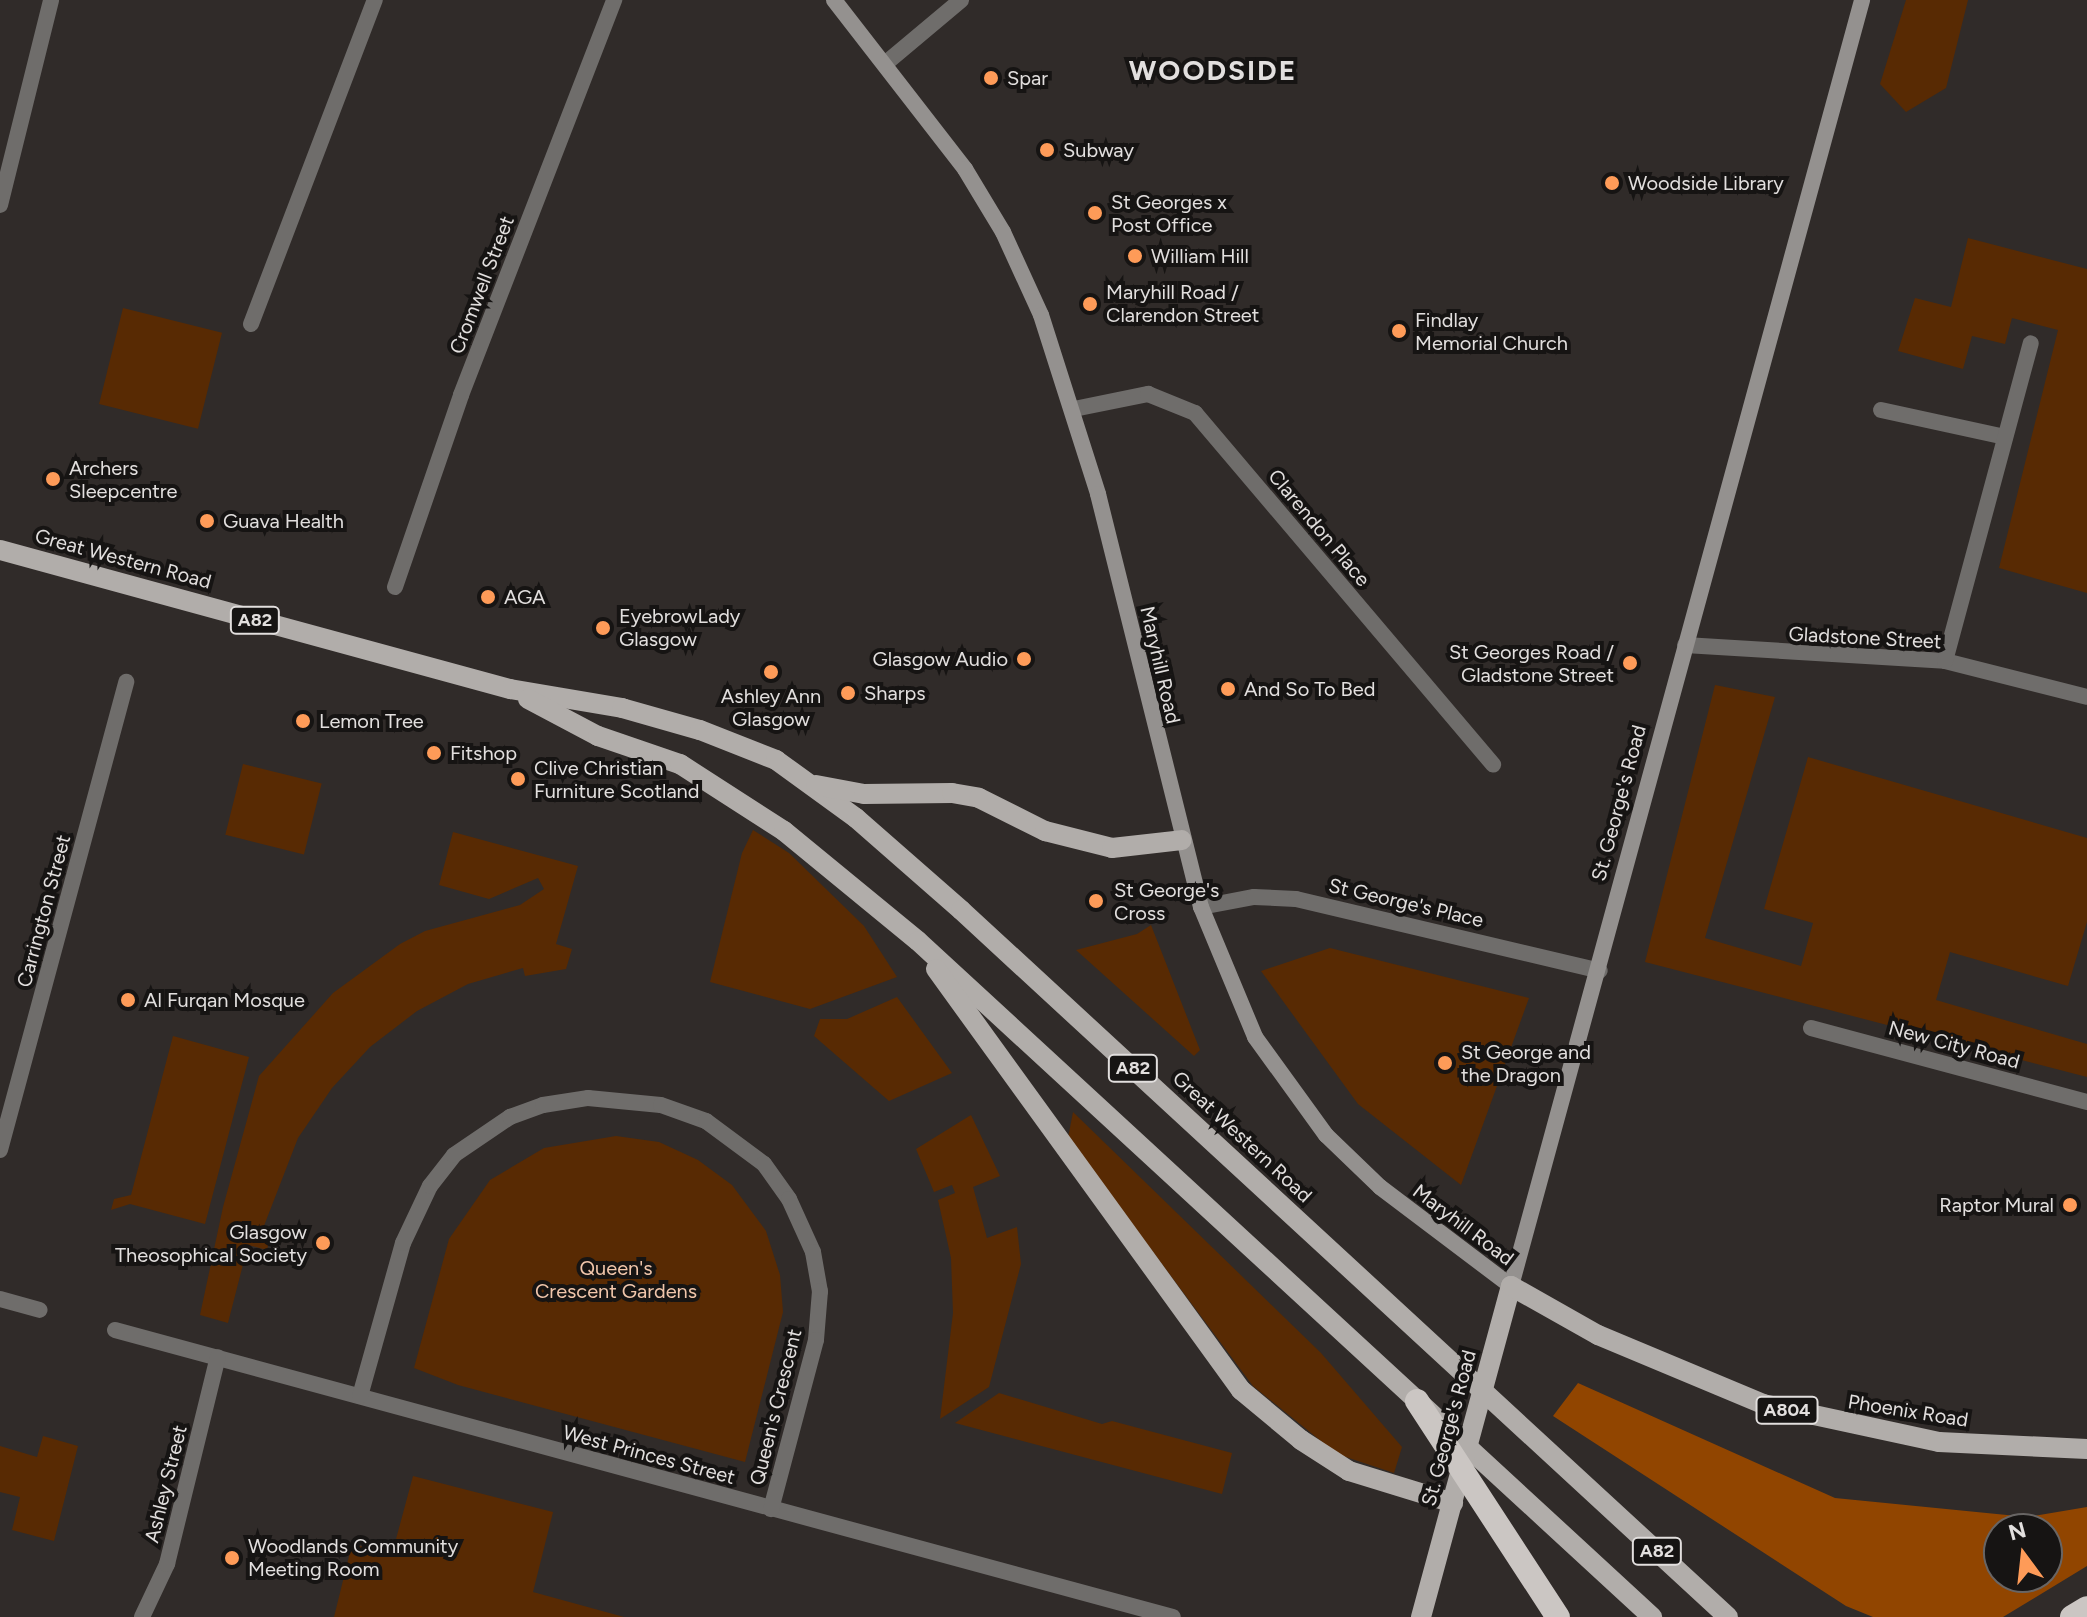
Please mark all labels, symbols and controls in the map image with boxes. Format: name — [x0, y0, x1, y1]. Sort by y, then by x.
district label: WOODSIDE — [1129, 53, 1297, 87]
place label: Spar — [1007, 66, 1048, 90]
marker: Spar — [982, 69, 1000, 87]
place label: Subway — [1063, 138, 1134, 162]
marker: Subway — [1038, 141, 1056, 159]
place label: Woodside Library — [1628, 171, 1784, 195]
marker: Woodside Library — [1603, 174, 1621, 192]
place label: St Georges x Post Office — [1111, 190, 1227, 237]
marker: St Georges x Post Office — [1086, 204, 1104, 222]
street label: Cromwell Street — [445, 213, 519, 357]
place label: William Hill — [1151, 244, 1249, 268]
marker: William Hill — [1126, 247, 1144, 265]
place label: Maryhill Road / Clarendon Street — [1106, 280, 1259, 327]
marker: Maryhill Road / Clarendon Street — [1081, 295, 1099, 313]
place label: Findlay Memorial Church — [1415, 308, 1568, 355]
marker: Findlay Memorial Church — [1390, 322, 1408, 340]
place label: Archers Sleepcentre — [69, 456, 177, 503]
street label: Clarendon Place — [1263, 465, 1375, 591]
marker: Archers Sleepcentre — [44, 470, 62, 488]
place label: Guava Health — [223, 509, 344, 533]
marker: Guava Health — [198, 512, 216, 530]
street label: Great Western Road — [32, 524, 214, 594]
place label: AGA — [504, 585, 546, 609]
marker: AGA — [479, 588, 497, 606]
place label: EyebrowLady Glasgow — [619, 604, 740, 651]
street label: Maryhill Road — [1135, 604, 1185, 726]
road number: A82 — [229, 606, 281, 634]
marker: EyebrowLady Glasgow — [594, 619, 612, 637]
street label: Gladstone Street — [1788, 622, 1942, 654]
place label: St Georges Road / Gladstone Street — [1449, 640, 1614, 687]
place label: Glasgow Audio — [873, 647, 1008, 671]
marker: Glasgow Audio — [1015, 650, 1033, 668]
marker: St Georges Road / Gladstone Street — [1621, 654, 1639, 672]
marker: Ashley Ann Glasgow — [762, 663, 780, 681]
place label: And So To Bed — [1244, 677, 1375, 701]
marker: And So To Bed — [1219, 680, 1237, 698]
place label: Sharps — [864, 681, 926, 705]
place label: Ashley Ann Glasgow — [721, 684, 821, 731]
marker: Sharps — [839, 684, 857, 702]
place label: Lemon Tree — [319, 709, 424, 733]
marker: Lemon Tree — [294, 712, 312, 730]
street label: St. George's Road — [1587, 722, 1651, 884]
place label: Fitshop — [450, 741, 517, 765]
marker: Fitshop — [425, 744, 443, 762]
place label: Clive Christian Furniture Scotland — [534, 756, 699, 803]
marker: Clive Christian Furniture Scotland — [509, 770, 527, 788]
street label: Carrington Street — [12, 832, 76, 990]
street label: St George's Place — [1326, 874, 1486, 932]
place label: St George's Cross — [1114, 878, 1219, 925]
marker: St George's Cross — [1085, 890, 1107, 912]
place label: Al Furqan Mosque — [144, 988, 305, 1012]
marker: Al Furqan Mosque — [119, 991, 137, 1009]
street label: New City Road — [1886, 1016, 2022, 1074]
place label: St George and the Dragon — [1461, 1040, 1591, 1087]
road number: A82 — [1107, 1054, 1159, 1082]
marker: St George and the Dragon — [1436, 1054, 1454, 1072]
street label: Great Western Road — [1167, 1066, 1317, 1208]
street label: Maryhill Road — [1408, 1179, 1518, 1271]
place label: Raptor Mural — [1939, 1193, 2054, 1217]
marker: Raptor Mural — [2061, 1196, 2079, 1214]
place label: Glasgow Theosophical Society — [115, 1220, 307, 1267]
marker: Glasgow Theosophical Society — [314, 1234, 332, 1252]
park label: Queen's Crescent Gardens — [535, 1256, 697, 1303]
street label: Queen's Crescent — [745, 1327, 807, 1487]
street label: St. George's Road — [1417, 1347, 1481, 1509]
street label: Phoenix Road — [1846, 1390, 1970, 1432]
road number: A804 — [1755, 1396, 1819, 1424]
street label: West Princes Street — [560, 1420, 738, 1490]
street label: Ashley Street — [140, 1423, 192, 1545]
north arrow — [1983, 1513, 2063, 1593]
text: N — [2005, 1516, 2029, 1547]
place label: Woodlands Community Meeting Room — [248, 1534, 458, 1581]
road number: A82 — [1631, 1537, 1683, 1565]
marker: Woodlands Community Meeting Room — [223, 1549, 241, 1567]

